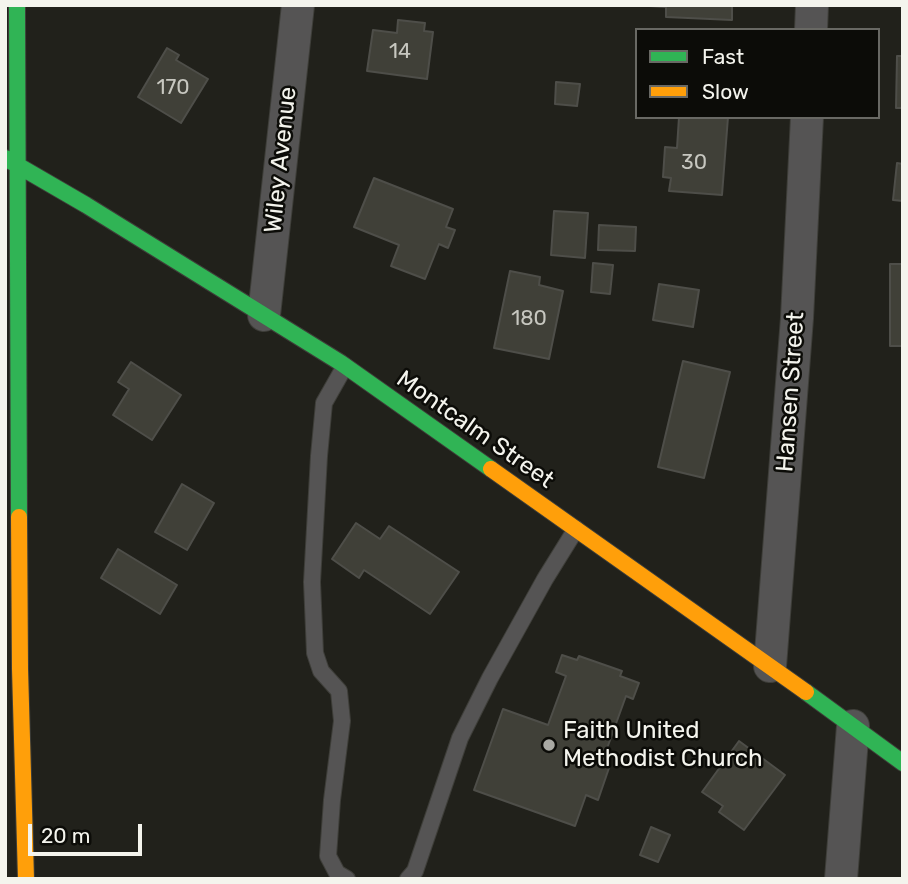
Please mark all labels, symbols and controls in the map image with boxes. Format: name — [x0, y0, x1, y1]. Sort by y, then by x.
legend — [635, 28, 880, 119]
house number: 14 — [389, 39, 411, 65]
text: Fast — [702, 44, 744, 69]
house number: 170 — [156, 75, 190, 101]
text: Slow — [702, 79, 749, 104]
street label: Wiley Avenue — [259, 85, 303, 235]
house number: 30 — [681, 150, 707, 176]
house number: 180 — [511, 306, 547, 332]
street label: Hansen Street — [771, 311, 811, 473]
street label: Montcalm Street — [391, 365, 559, 495]
place label: Faith United Methodist Church — [563, 717, 763, 773]
marker: Faith United Methodist Church — [541, 737, 557, 753]
scale bar — [32, 810, 145, 854]
text: 20 m — [41, 823, 90, 848]

